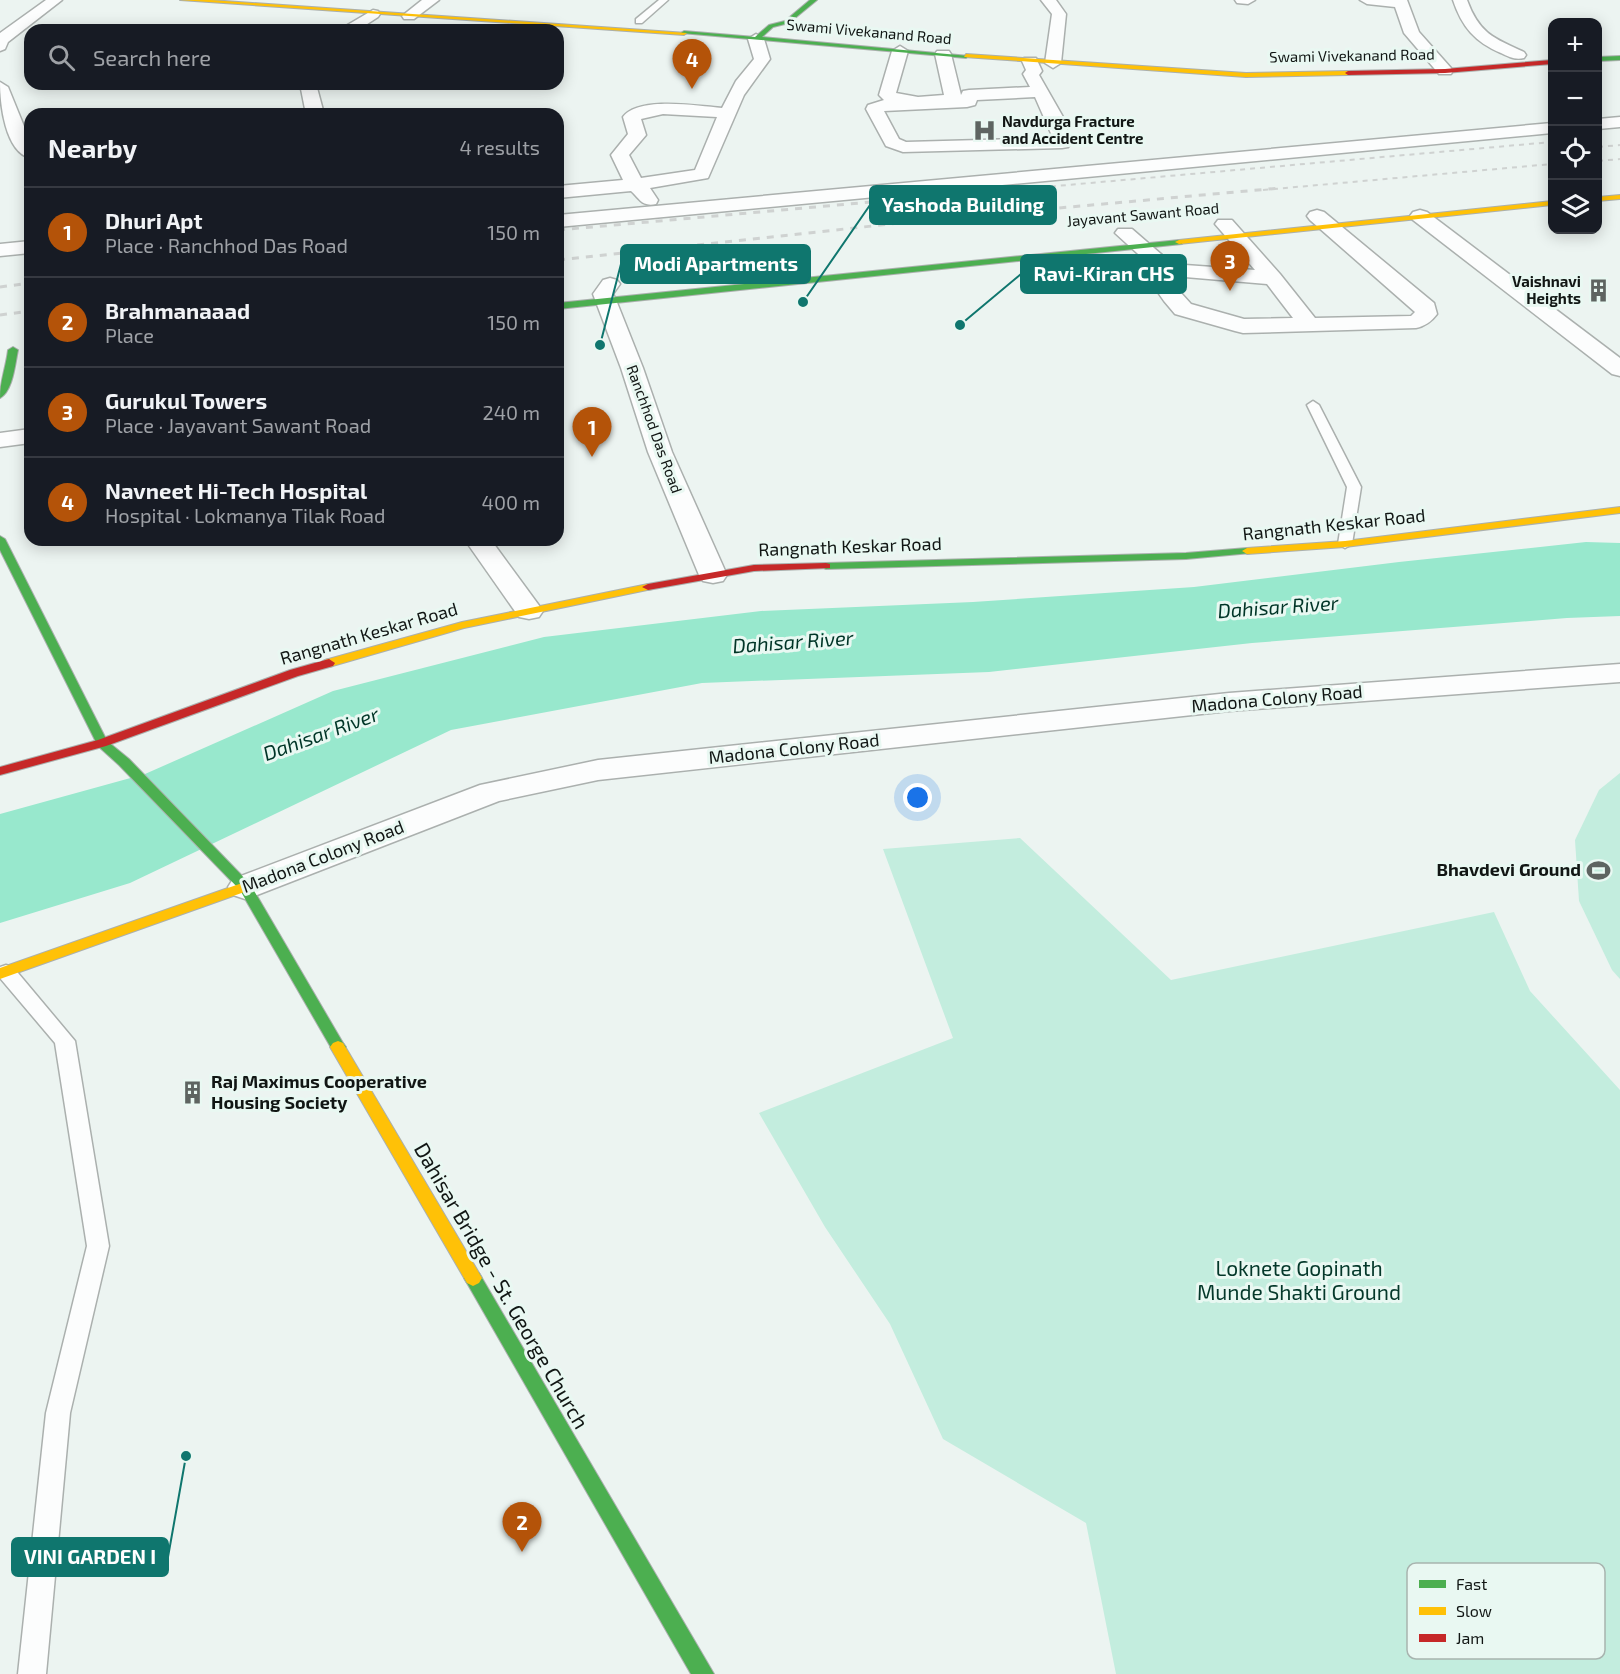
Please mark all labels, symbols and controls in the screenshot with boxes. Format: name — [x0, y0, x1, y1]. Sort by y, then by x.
street label: Swami Vivekanand Road — [786, 15, 952, 47]
map controls — [1548, 18, 1602, 234]
button: + — [1548, 18, 1602, 72]
search box — [24, 24, 564, 90]
pin: 4 — [672, 40, 712, 89]
icon: search — [45, 41, 78, 74]
text: Search here — [93, 44, 211, 70]
street label: Swami Vivekanand Road — [1269, 45, 1435, 65]
button: − — [1548, 72, 1602, 126]
place label: Navdurga Fracture and Accident Centre — [1002, 112, 1144, 147]
hospital icon: Navdurga Fracture and Accident Centre — [971, 118, 997, 144]
button: locate — [1548, 126, 1602, 180]
text: Nearby — [48, 132, 137, 163]
text: 4 results — [460, 135, 540, 159]
button: layers — [1548, 180, 1602, 234]
callout: Yashoda Building — [870, 186, 1056, 224]
text: Yashoda Building — [882, 192, 1045, 216]
street label: Jayavant Sawant Road — [1066, 198, 1220, 230]
text: Dhuri Apt — [105, 207, 203, 233]
text: 1 — [63, 220, 72, 244]
text: 150 m — [487, 220, 540, 244]
text: Place · Ranchhod Das Road — [105, 233, 348, 257]
pin: 3 — [1210, 242, 1250, 291]
callout: Modi Apartments — [621, 245, 810, 283]
text: Modi Apartments — [634, 251, 798, 275]
callout: Ravi-Kiran CHS — [1021, 255, 1186, 293]
text: Ravi-Kiran CHS — [1033, 261, 1175, 285]
place label: Vaishnavi Heights — [1512, 272, 1581, 307]
building icon: Vaishnavi Heights — [1586, 278, 1612, 304]
text: Brahmanaaad — [105, 297, 250, 323]
text: 2 — [62, 310, 73, 334]
text: 150 m — [487, 310, 540, 334]
text: Place — [105, 323, 154, 347]
street label: Ranchhod Das Road — [623, 362, 687, 495]
text: Gurukul Towers — [105, 387, 267, 413]
text: 3 — [62, 400, 73, 424]
text: 240 m — [482, 400, 540, 424]
pin: 1 — [572, 408, 612, 457]
text: Place · Jayavant Sawant Road — [105, 413, 371, 437]
text: Navneet Hi-Tech Hospital — [105, 477, 367, 503]
text: 4 — [61, 490, 74, 514]
text: 400 m — [482, 490, 540, 514]
text: Hospital · Lokmanya Tilak Road — [105, 503, 385, 527]
street label: Rangnath Keskar Road — [1241, 503, 1426, 545]
street label: Rangnath Keskar Road — [758, 532, 942, 560]
water label: Dahisar River — [1217, 590, 1340, 622]
street label: Rangnath Keskar Road — [277, 597, 460, 669]
water label: Dahisar River — [732, 625, 855, 657]
street label: Madona Colony Road — [1190, 680, 1363, 716]
water label: Dahisar River — [260, 701, 383, 765]
street label: Madona Colony Road — [707, 728, 880, 768]
your location — [903, 783, 932, 812]
street label: Madona Colony Road — [239, 815, 407, 897]
sports icon: Bhavdevi Ground — [1586, 857, 1612, 883]
place label: Bhavdevi Ground — [1437, 858, 1581, 880]
place label: Raj Maximus Cooperative Housing Society — [211, 1070, 427, 1113]
building icon: Raj Maximus Cooperative Housing Society — [180, 1079, 206, 1105]
street label: Dahisar Bridge - St. George Church — [410, 1138, 595, 1433]
park label: Loknete Gopinath Munde Shakti Ground — [1197, 1255, 1401, 1304]
pin: 2 — [502, 1502, 542, 1552]
callout: VINI GARDEN I — [12, 1538, 168, 1576]
text: VINI GARDEN I — [24, 1544, 156, 1568]
legend — [1407, 1563, 1605, 1659]
text: Fast — [1456, 1574, 1487, 1593]
text: Slow — [1456, 1601, 1492, 1620]
text: Jam — [1456, 1628, 1484, 1647]

